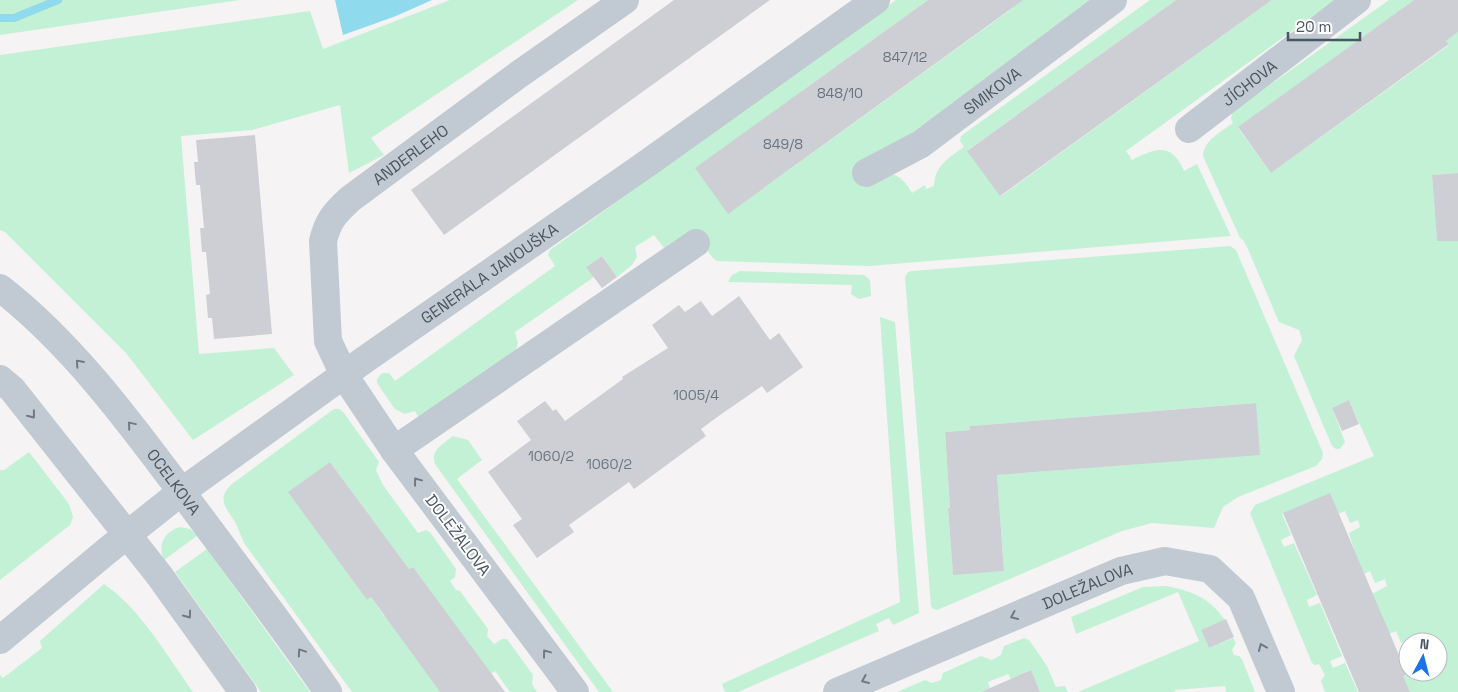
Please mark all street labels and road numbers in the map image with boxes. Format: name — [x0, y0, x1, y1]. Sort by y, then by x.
street label: JÍCHOVA — [1218, 55, 1281, 110]
street label: SMIKOVA — [959, 62, 1025, 119]
street label: ANDERLEHO — [368, 119, 453, 189]
street label: GENERÁLA JANOUŠKA — [416, 218, 562, 328]
street label: OCELKOVA — [142, 444, 205, 519]
street label: DOLEŽALOVA — [421, 490, 495, 580]
street label: DOLEŽALOVA — [1039, 558, 1135, 614]

